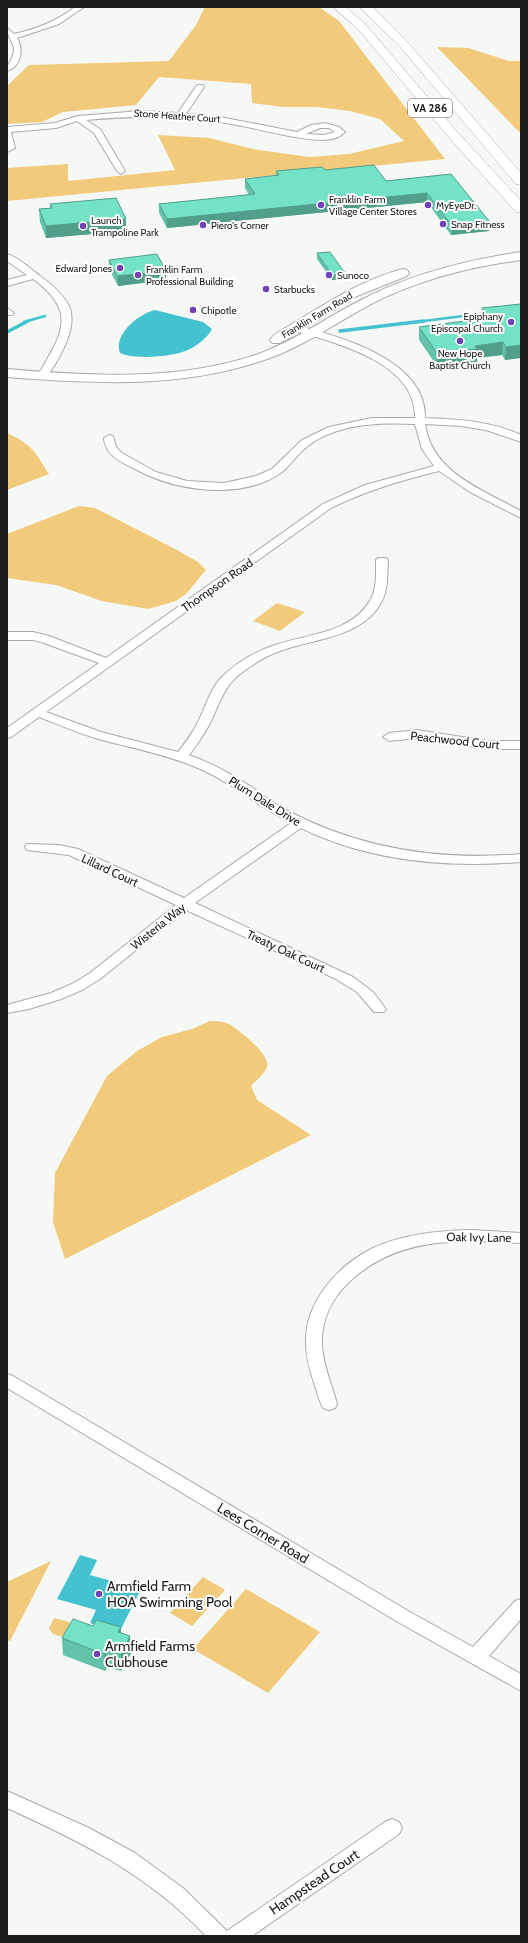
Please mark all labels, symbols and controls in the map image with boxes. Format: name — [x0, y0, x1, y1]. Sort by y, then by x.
road number: VA 286 — [408, 99, 452, 117]
street label: Stone Heather Court — [133, 106, 221, 126]
place label: Franklin Farm Village Center Stores — [329, 193, 417, 218]
place label: MyEyeDr. — [436, 199, 476, 212]
marker: Franklin Farm Village Center Stores — [316, 200, 326, 210]
marker: MyEyeDr. — [423, 200, 433, 210]
place label: Launch Trampoline Park — [91, 214, 159, 239]
place label: Snap Fitness — [451, 218, 505, 231]
place label: Piero's Corner — [211, 219, 270, 232]
marker: Snap Fitness — [438, 219, 448, 229]
marker: Piero's Corner — [198, 220, 208, 230]
marker: Launch Trampoline Park — [78, 221, 88, 231]
place label: Edward Jones — [55, 262, 112, 275]
marker: Edward Jones — [115, 263, 125, 273]
place label: Franklin Farm Professional Building — [146, 263, 234, 288]
place label: Sunoco — [337, 269, 370, 282]
marker: Franklin Farm Professional Building — [133, 270, 143, 280]
marker: Sunoco — [324, 270, 334, 280]
place label: Starbucks — [274, 283, 315, 296]
marker: Starbucks — [261, 284, 271, 294]
street label: Franklin Farm Road — [279, 289, 355, 341]
place label: Chipotle — [201, 304, 237, 317]
marker: Chipotle — [188, 305, 198, 315]
place label: Epiphany Episcopal Church — [431, 310, 503, 335]
marker: Epiphany Episcopal Church — [506, 317, 516, 327]
marker: New Hope Baptist Church — [455, 336, 465, 346]
place label: New Hope Baptist Church — [429, 347, 491, 372]
street label: Thompson Road — [178, 555, 256, 615]
street label: Peachwood Court — [410, 728, 500, 752]
street label: Plum Dale Drive — [226, 773, 304, 829]
street label: Lillard Court — [79, 850, 141, 890]
street label: Wisteria Way — [128, 899, 188, 953]
street label: Treaty Oak Court — [245, 926, 327, 976]
street label: Oak Ivy Lane — [446, 1229, 512, 1245]
street label: Lees Corner Road — [214, 1499, 312, 1567]
place label: Armfield Farm HOA Swimming Pool — [107, 1577, 233, 1611]
marker: Armfield Farm HOA Swimming Pool — [94, 1589, 104, 1599]
place label: Armfield Farms Clubhouse — [105, 1637, 195, 1671]
marker: Armfield Farms Clubhouse — [92, 1649, 102, 1659]
street label: Hampstead Court — [266, 1845, 363, 1919]

